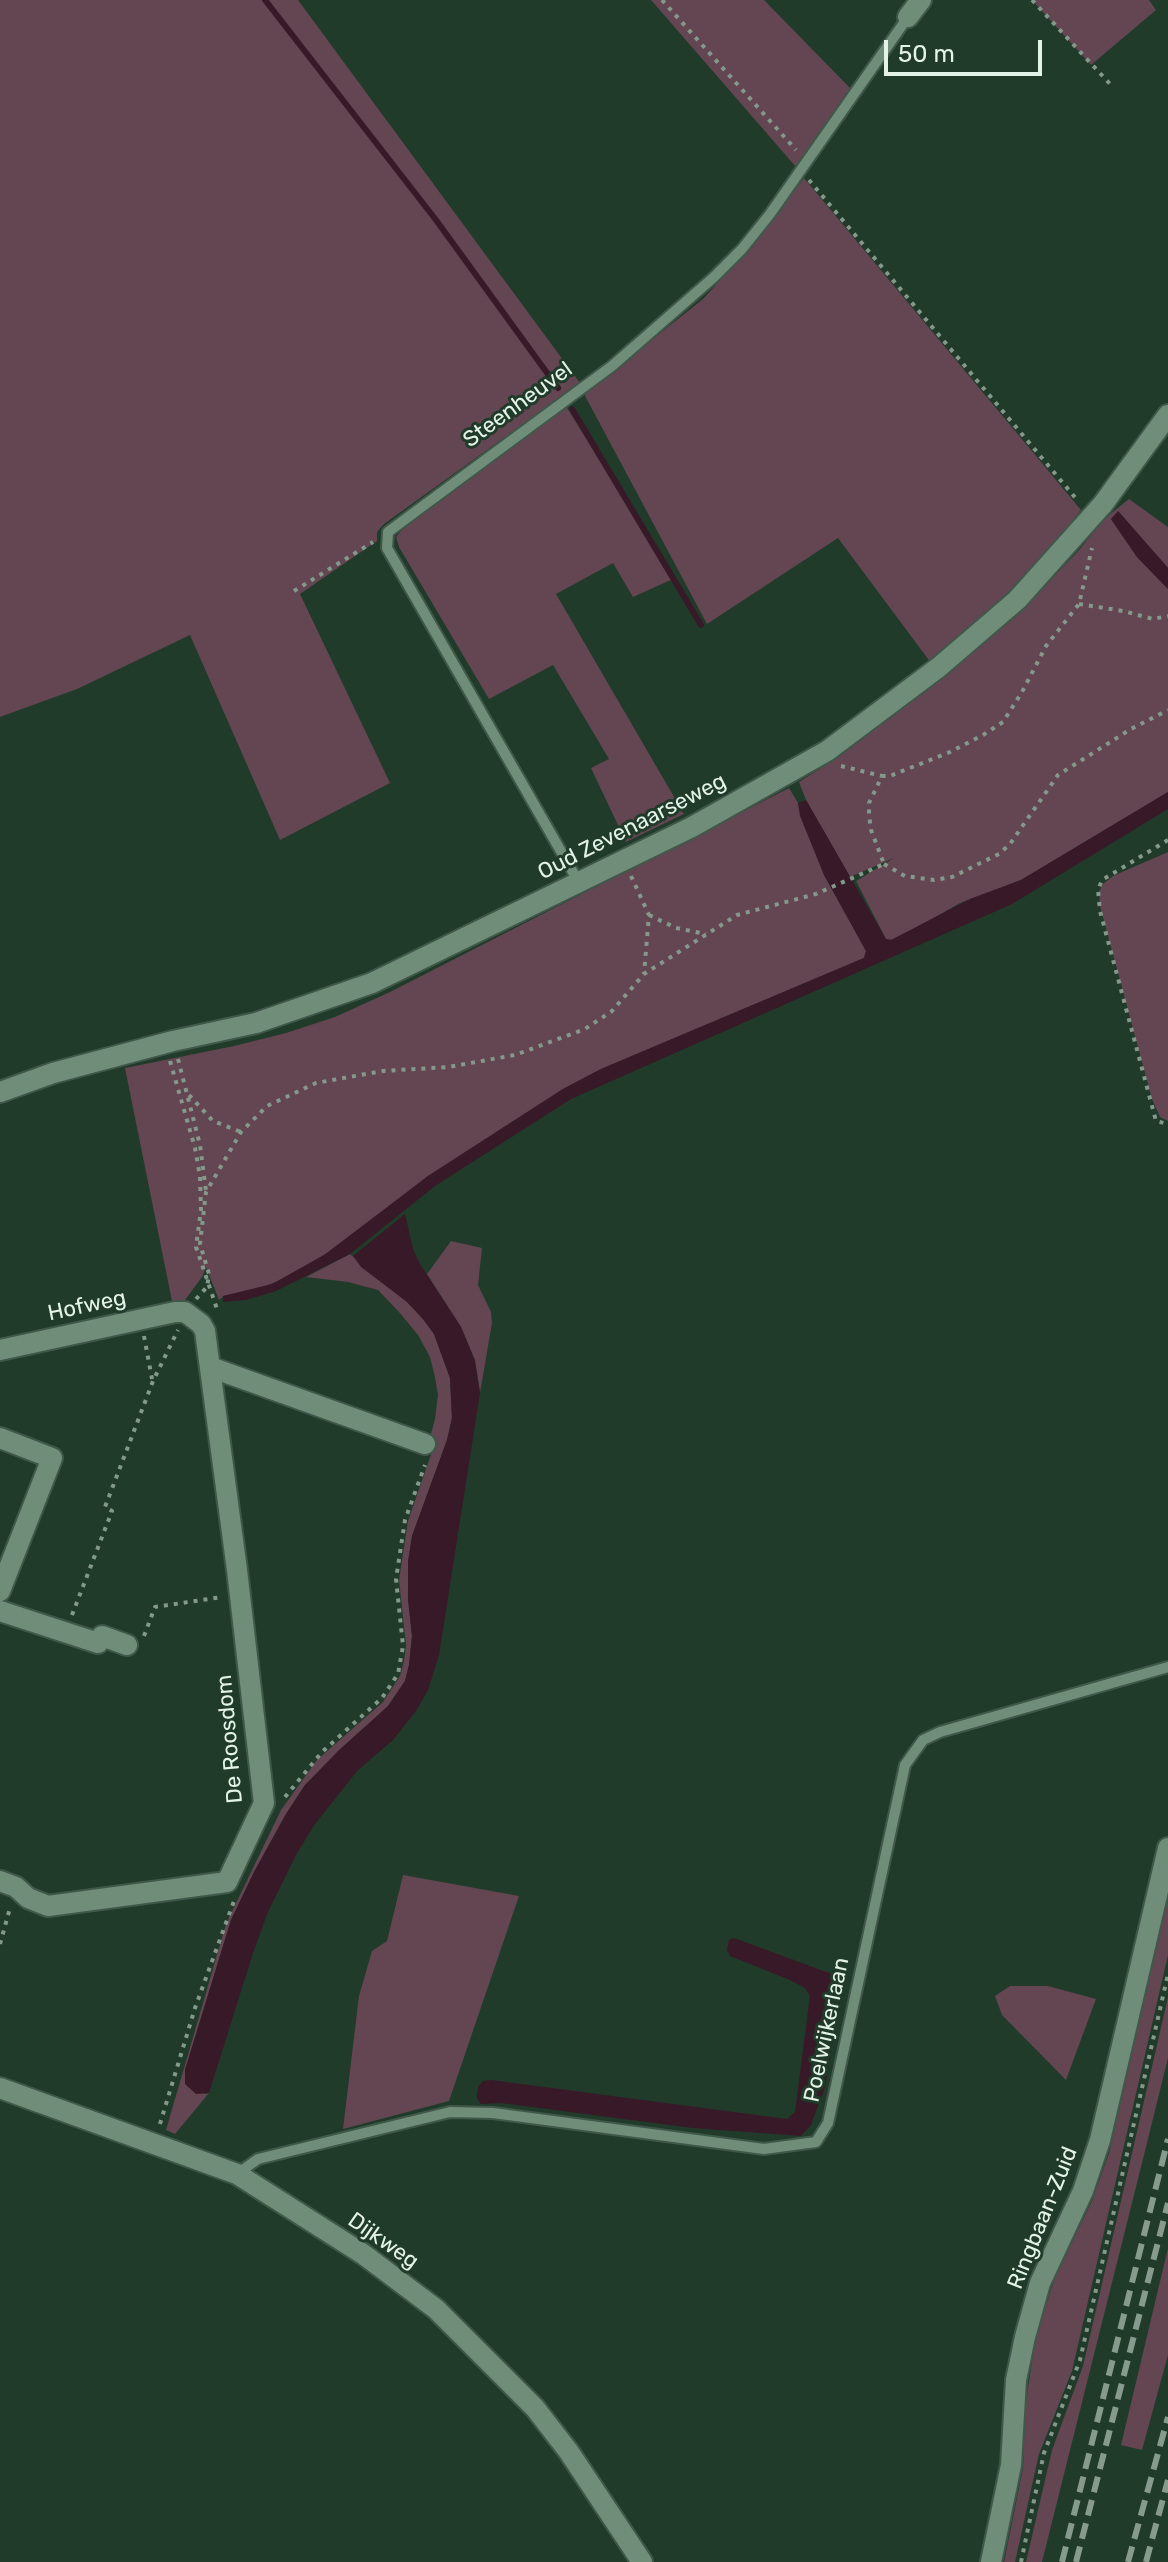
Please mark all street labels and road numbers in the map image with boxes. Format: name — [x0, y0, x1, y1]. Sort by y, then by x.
street label: Steenheuvel — [458, 357, 578, 453]
street label: Oud Zevenaarseweg — [534, 768, 730, 886]
street label: Hofweg — [45, 1285, 129, 1327]
street label: De Roosdom — [211, 1674, 249, 1804]
street label: Poelwijkerlaan — [799, 1955, 855, 2105]
street label: Ringbaan-Zuid — [1002, 2143, 1084, 2293]
street label: Dijkweg — [343, 2207, 423, 2275]

